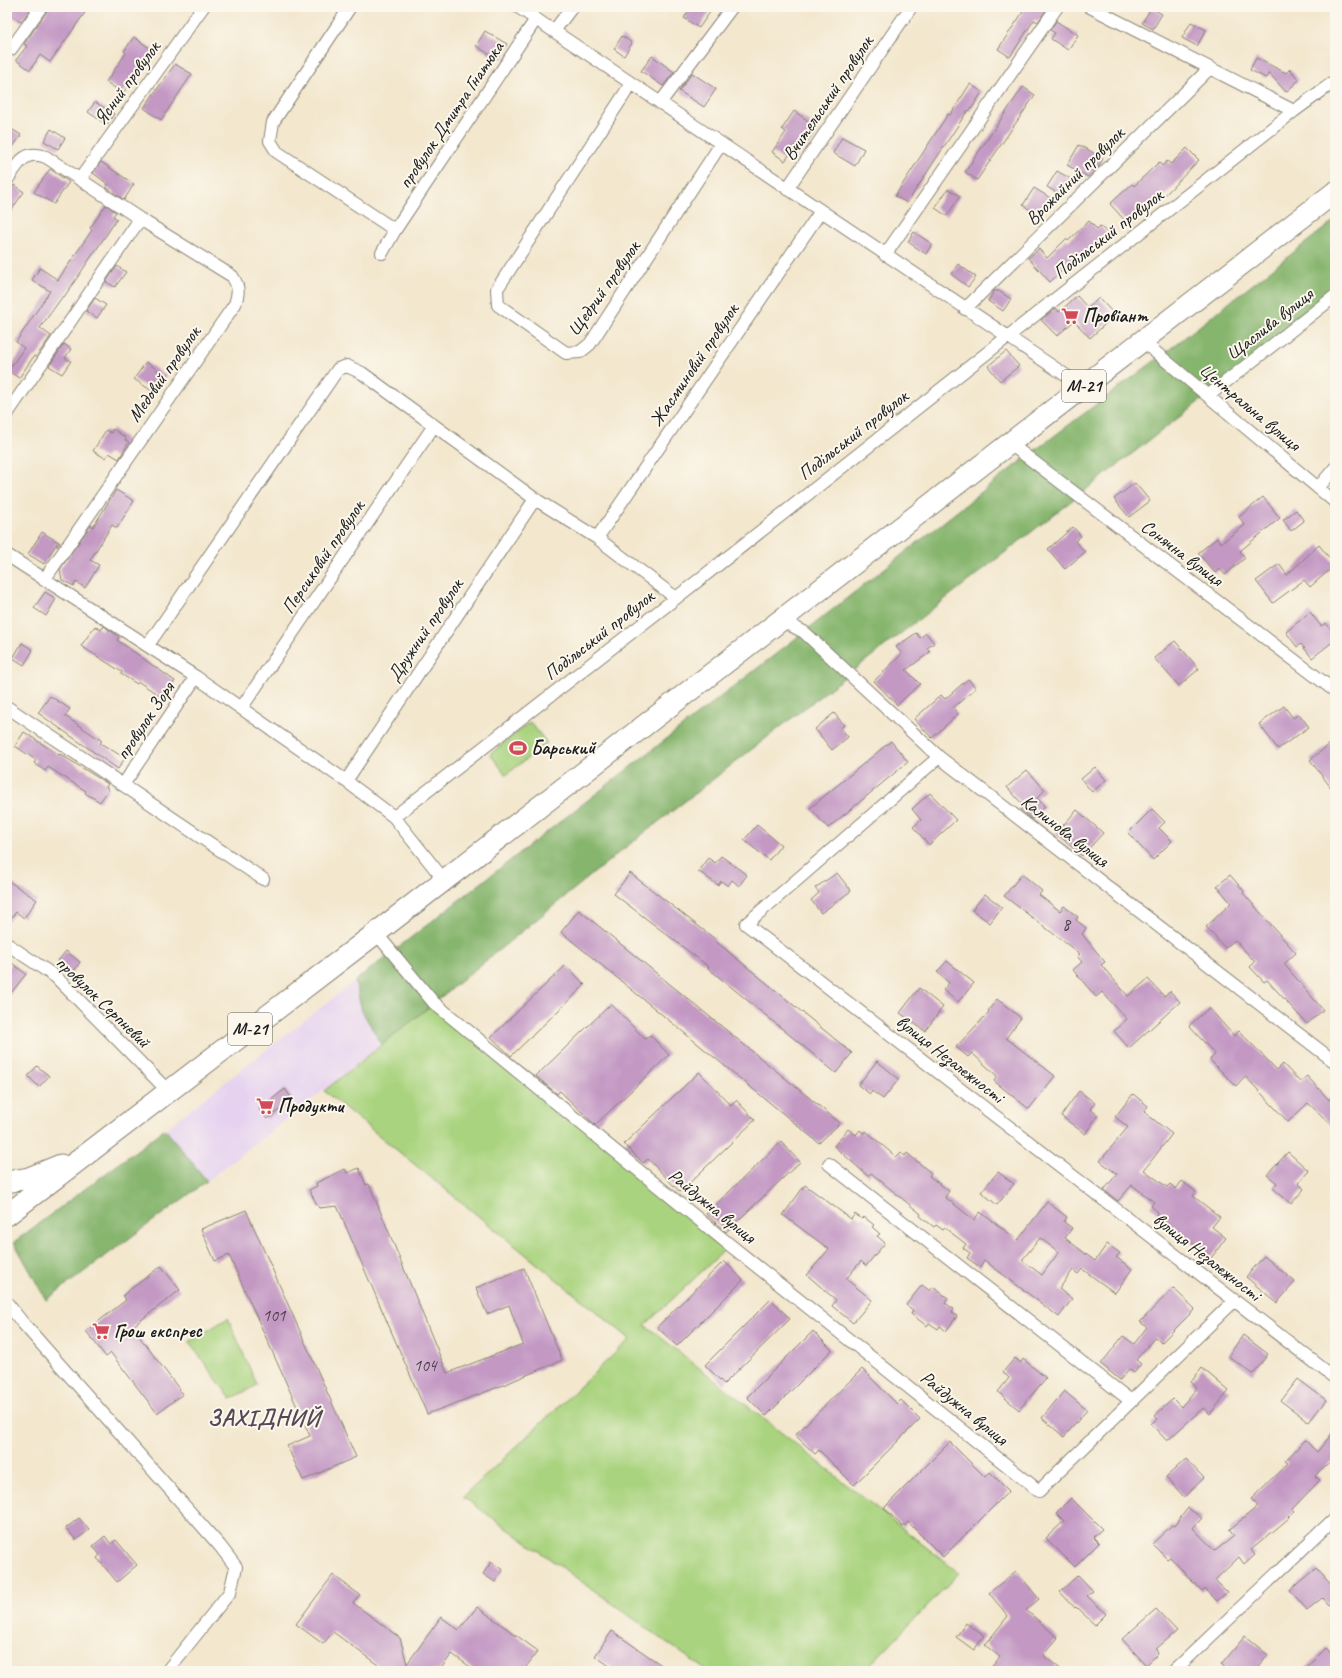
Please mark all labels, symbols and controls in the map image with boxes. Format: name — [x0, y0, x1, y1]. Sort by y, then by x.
street label: Вчительський провулок — [777, 29, 880, 165]
street label: Ясний провулок — [88, 35, 167, 130]
street label: провулок Дмитра Гнатюка — [393, 36, 510, 193]
street label: Врожайний провулок — [1021, 120, 1131, 230]
street label: Подільський провулок — [1048, 182, 1170, 285]
street label: Щедрий провулок — [562, 234, 647, 340]
street label: Щаслива вулиця — [1222, 282, 1319, 365]
street label: Жасминовий провулок — [644, 297, 745, 431]
place label: Провіант — [1083, 304, 1149, 328]
supermarket icon: Провіант — [1060, 306, 1080, 326]
street label: Медовий провулок — [122, 320, 207, 427]
street label: Центральна вулиця — [1194, 358, 1307, 457]
road number: М-21 — [1062, 370, 1106, 402]
street label: Подільський провулок — [793, 383, 915, 486]
street label: Персиковий провулок — [276, 494, 371, 618]
street label: Сонячна вулиця — [1136, 514, 1229, 593]
street label: Дружний провулок — [382, 572, 469, 686]
street label: Подільський провулок — [539, 583, 661, 686]
street label: провулок Зоря — [110, 676, 181, 764]
place label: Барський — [531, 736, 597, 760]
sports icon: Барський — [508, 738, 528, 758]
street label: Калинова вулиця — [1016, 789, 1115, 873]
house number: 8 — [1062, 914, 1072, 935]
street label: провулок Серпневий — [51, 951, 156, 1054]
street label: вулиця Незалежності — [891, 1009, 1011, 1110]
road number: М-21 — [228, 1013, 272, 1045]
place label: Продукти — [278, 1094, 345, 1118]
supermarket icon: Продукти — [255, 1096, 275, 1116]
street label: Райдужна вулиця — [663, 1163, 762, 1250]
street label: вулиця Незалежності — [1148, 1207, 1268, 1308]
house number: 101 — [263, 1305, 287, 1326]
place label: Грош експрес — [114, 1319, 203, 1343]
supermarket icon: Грош експрес — [91, 1321, 111, 1341]
house number: 104 — [414, 1355, 439, 1376]
street label: Райдужна вулиця — [915, 1365, 1014, 1452]
district label: ЗАХІДНИЙ — [207, 1403, 324, 1432]

